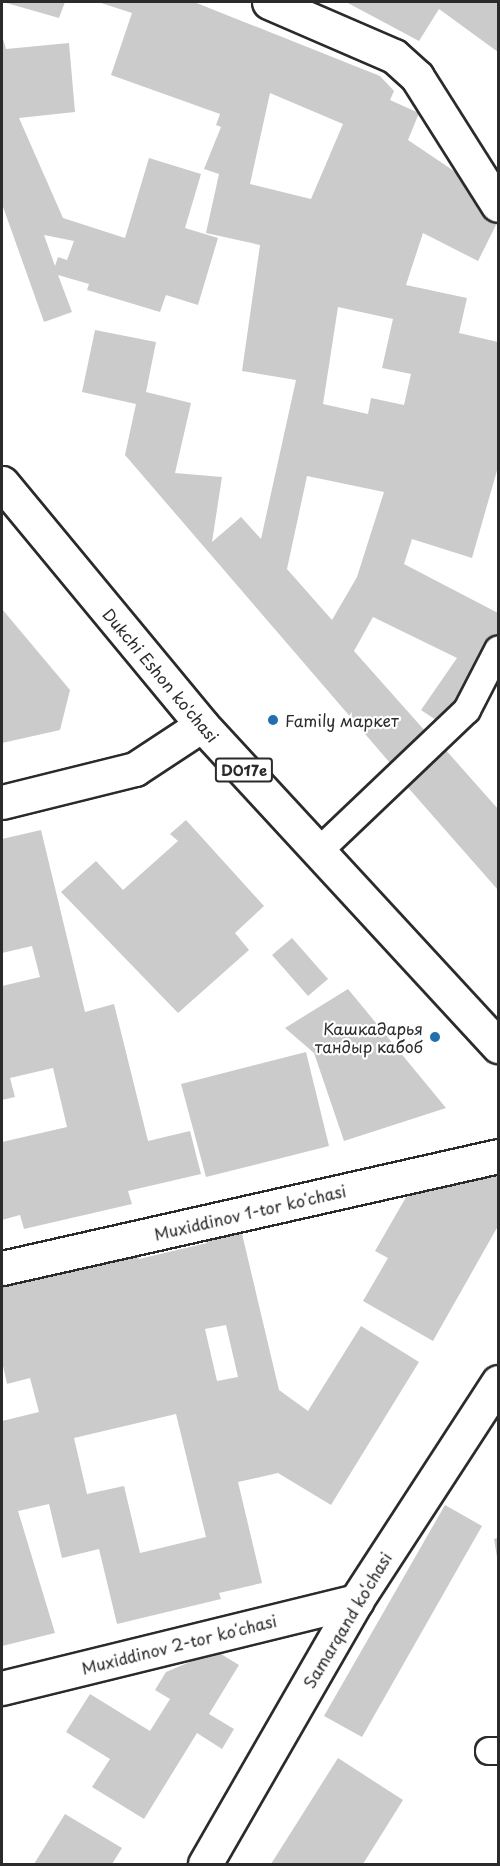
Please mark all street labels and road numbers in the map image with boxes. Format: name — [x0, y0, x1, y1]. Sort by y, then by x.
street label: Dukchi Eshon ko'chasi — [100, 605, 222, 745]
road number: D017e — [214, 758, 274, 782]
street label: Muxiddinov 1-tor koʻchasi — [152, 1181, 348, 1243]
street label: Samarqand ko‘chasi — [299, 1549, 395, 1691]
street label: Muxiddinov 2-tor koʻchasi — [80, 1610, 278, 1678]

